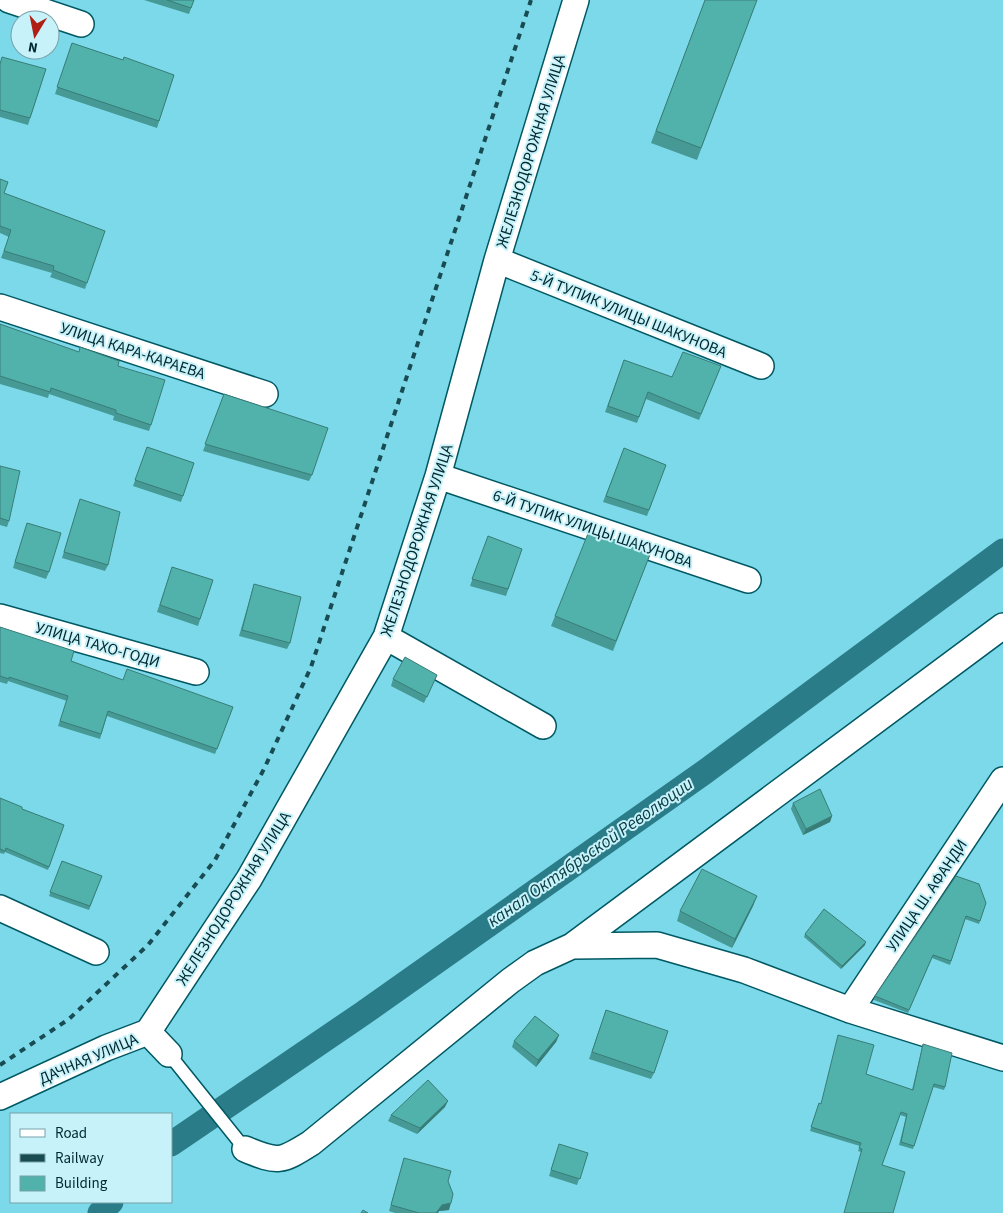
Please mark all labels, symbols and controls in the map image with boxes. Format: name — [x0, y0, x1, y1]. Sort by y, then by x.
north arrow — [10, 10, 60, 60]
text: N — [27, 36, 39, 57]
street label: ЖЕЛЕЗНОДОРОЖНАЯ УЛИЦА — [491, 52, 571, 251]
street label: 5-Й ТУПИК УЛИЦЫ ШАКУНОВА — [527, 264, 730, 364]
street label: УЛИЦА КАРА-КАРАЕВА — [57, 317, 208, 385]
street label: ЖЕЛЕЗНОДОРОЖНАЯ УЛИЦА — [375, 441, 459, 639]
street label: 6-Й ТУПИК УЛИЦЫ ШАКУНОВА — [490, 484, 696, 574]
street label: УЛИЦА ТАХО-ГОДИ — [33, 617, 163, 673]
water label: канал Октябрьской Революции — [482, 772, 698, 933]
street label: ЖЕЛЕЗНОДОРОЖНАЯ УЛИЦА — [171, 807, 297, 990]
street label: УЛИЦА Ш. АФАНДИ — [881, 835, 973, 956]
street label: ДАЧНАЯ УЛИЦА — [35, 1028, 142, 1090]
legend — [10, 1113, 172, 1203]
text: Road — [55, 1123, 87, 1144]
text: Railway — [55, 1148, 104, 1169]
text: Building — [55, 1173, 108, 1194]

